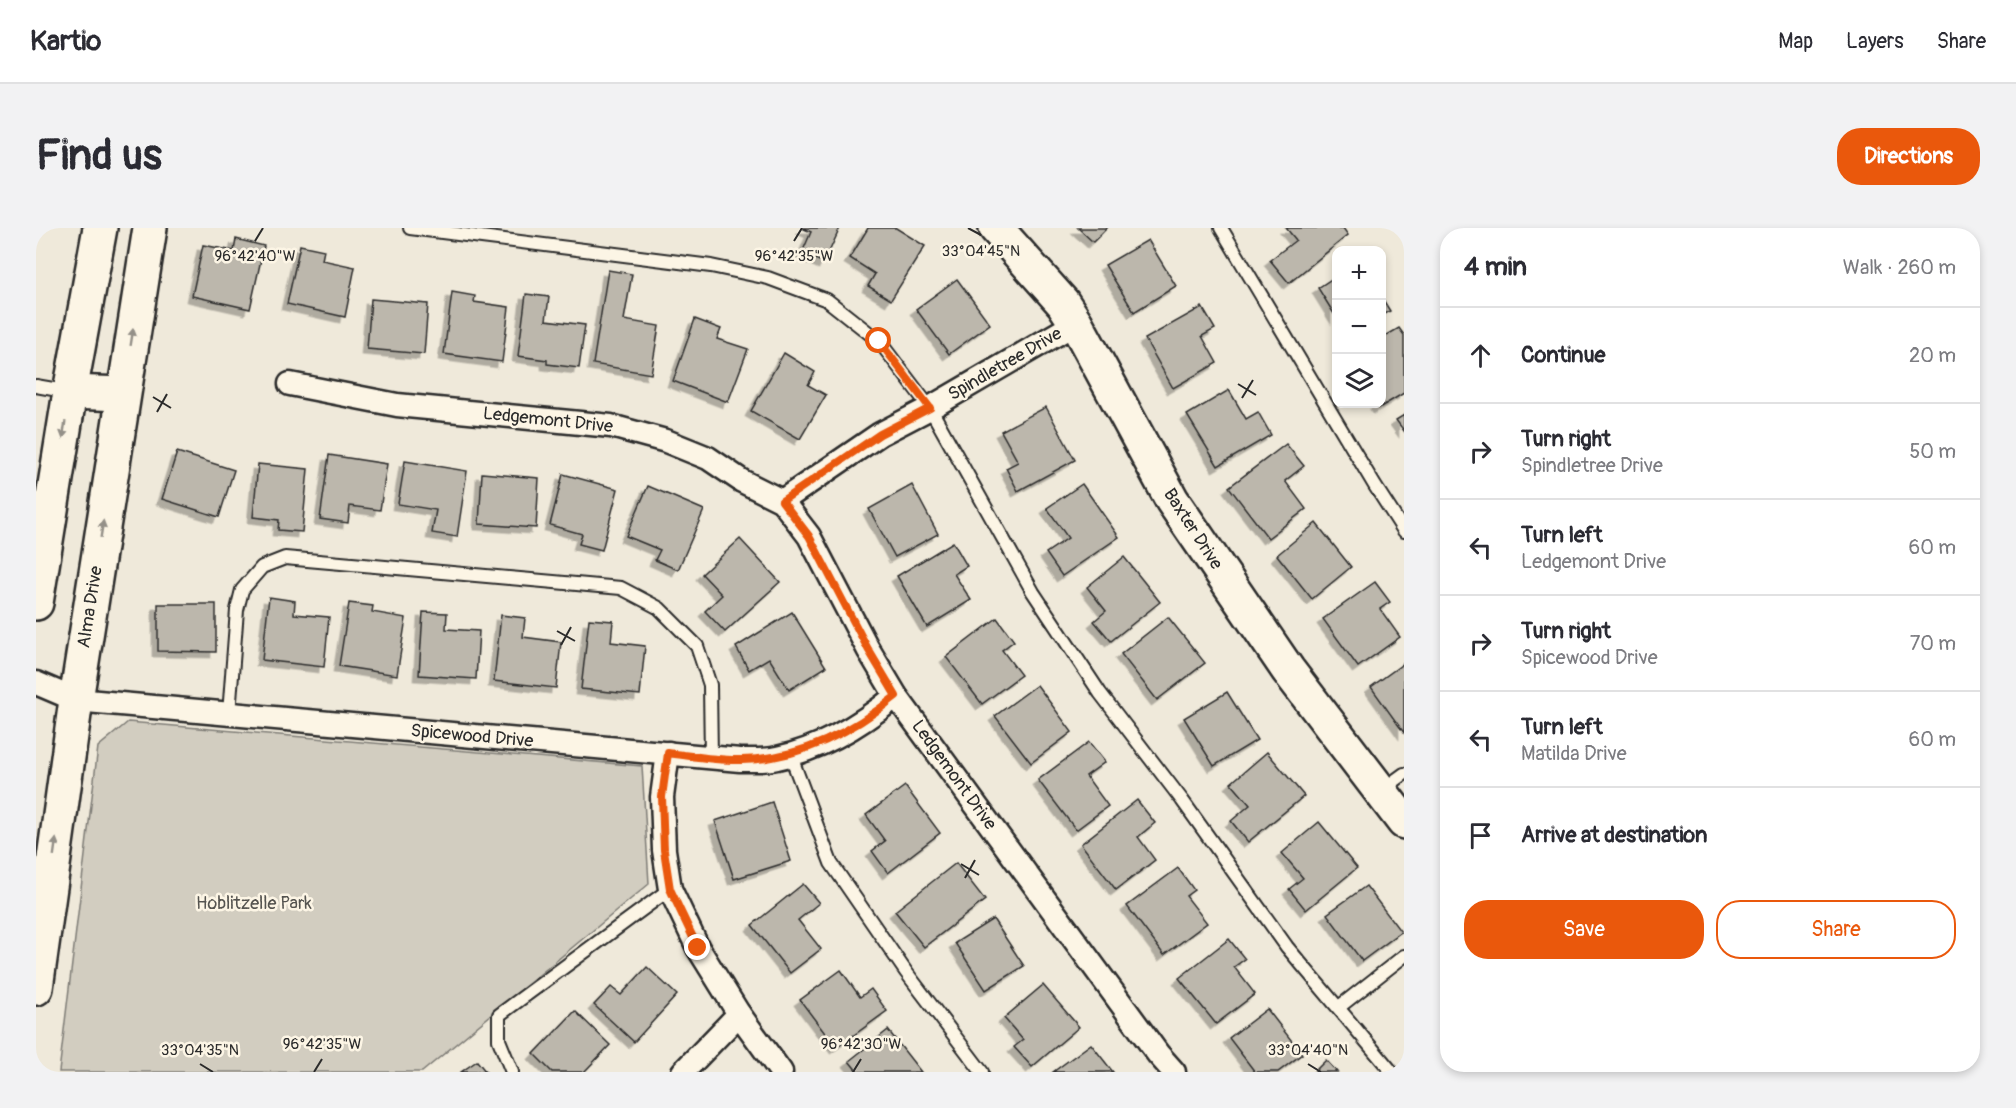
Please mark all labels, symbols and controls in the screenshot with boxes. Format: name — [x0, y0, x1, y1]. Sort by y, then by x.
text: Kartio — [30, 24, 101, 59]
text: Map — [1778, 28, 1813, 55]
text: Layers — [1846, 28, 1904, 55]
text: Share — [1937, 28, 1986, 55]
button: Directions — [1837, 128, 1980, 185]
text: Find us — [36, 130, 162, 182]
text: 33°04'45"N — [942, 242, 1020, 261]
map controls — [1332, 246, 1386, 408]
button: + — [1332, 246, 1386, 300]
text: 96°42'40"W — [215, 247, 296, 266]
text: 96°42'35"W — [755, 247, 833, 266]
text: 4 min — [1464, 251, 1527, 283]
text: Walk · 260 m — [1843, 255, 1956, 280]
button: − — [1332, 300, 1386, 354]
street label: Spindletree Drive — [944, 322, 1066, 406]
one-way arrow — [128, 327, 137, 346]
route start — [865, 327, 891, 353]
icon: ahead — [1464, 339, 1497, 372]
text: Continue — [1521, 341, 1605, 369]
text: 20 m — [1909, 343, 1956, 368]
button: layers — [1332, 354, 1386, 408]
street label: Ledgemont Drive — [482, 402, 614, 438]
one-way arrow — [59, 421, 68, 440]
text: Turn right — [1521, 425, 1611, 453]
icon: right — [1464, 435, 1497, 468]
text: 50 m — [1909, 439, 1956, 464]
text: Spindletree Drive — [1521, 453, 1663, 478]
street label: Baxter Drive — [1158, 484, 1228, 574]
one-way arrow — [98, 520, 107, 539]
text: Turn left — [1521, 521, 1603, 549]
icon: left — [1464, 531, 1497, 564]
text: 60 m — [1909, 535, 1956, 560]
text: Ledgemont Drive — [1521, 549, 1666, 574]
street label: Alma Drive — [72, 564, 108, 650]
text: Turn right — [1521, 617, 1611, 645]
icon: right — [1464, 627, 1497, 660]
text: 70 m — [1910, 631, 1956, 656]
text: Spicewood Drive — [1521, 645, 1658, 670]
text: Turn left — [1521, 713, 1603, 741]
street label: Ledgemont Drive — [906, 715, 1002, 835]
street label: Spicewood Drive — [410, 719, 534, 753]
icon: left — [1464, 723, 1497, 756]
text: 60 m — [1909, 727, 1956, 752]
text: Matilda Drive — [1521, 741, 1627, 766]
icon: arrive — [1464, 819, 1497, 852]
text: Arrive at destination — [1521, 821, 1707, 849]
one-way arrow — [51, 837, 60, 856]
park label: Hoblitzelle Park — [196, 892, 312, 915]
button: Save — [1464, 900, 1704, 959]
button: Share — [1716, 900, 1956, 959]
route end — [684, 934, 710, 960]
text: 96°42'35"W — [283, 1035, 361, 1054]
text: 96°42'30"W — [821, 1035, 901, 1054]
text: 33°04'35"N — [161, 1041, 239, 1060]
text: 33°04'40"N — [1268, 1041, 1348, 1060]

